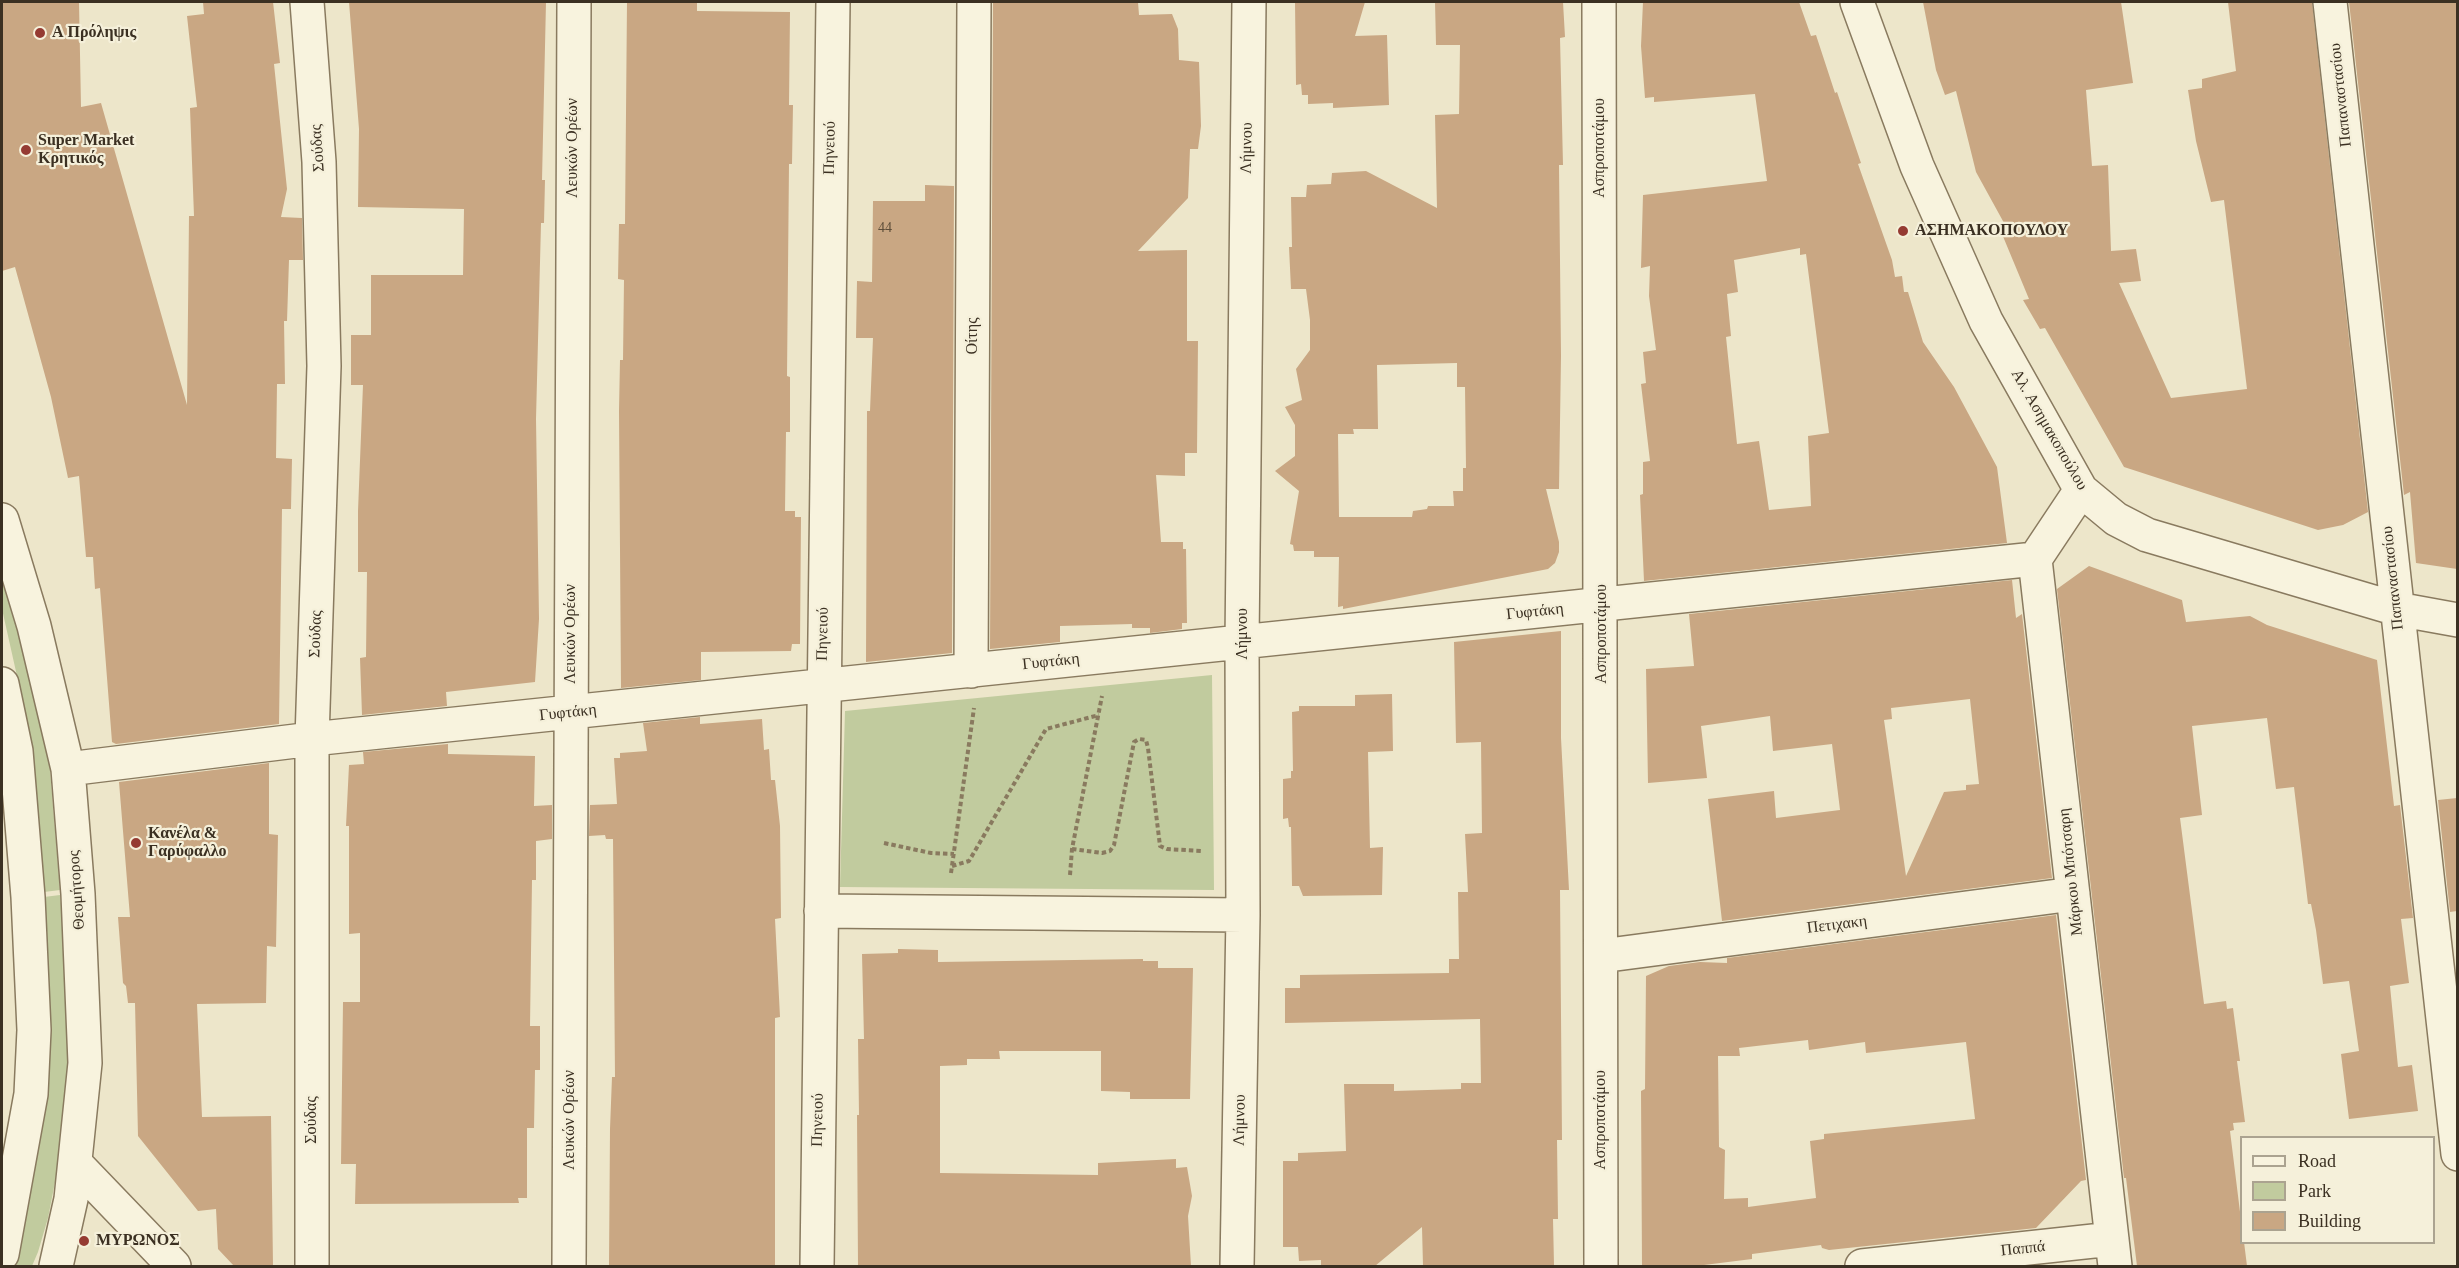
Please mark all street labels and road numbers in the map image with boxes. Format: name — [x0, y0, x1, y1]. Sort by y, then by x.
street label: Παπαναστασίου — [2326, 42, 2356, 148]
street label: Λευκών Ορέων — [563, 98, 583, 198]
street label: Ασπροποτάμου — [1590, 98, 1610, 198]
street label: Πηνειού — [820, 121, 840, 175]
street label: Λήμνου — [1237, 122, 1257, 174]
street label: Σούδας — [307, 124, 329, 172]
street label: Οίτης — [963, 318, 983, 354]
street label: Αλ. Ασημακοπούλου — [2007, 366, 2091, 494]
street label: Παπαναστασίου — [2378, 525, 2408, 631]
street label: Λευκών Ορέων — [561, 584, 581, 684]
street label: Ασπροποτάμου — [1592, 584, 1612, 684]
street label: Γυφτάκη — [1505, 599, 1565, 625]
street label: Πηνειού — [813, 607, 833, 661]
street label: Λήμνου — [1233, 608, 1253, 660]
street label: Σούδας — [306, 610, 326, 658]
street label: Γυφτάκη — [1021, 649, 1081, 675]
street label: Γυφτάκη — [538, 700, 598, 726]
street label: Μάρκου Μπότσαρη — [2055, 807, 2087, 937]
street label: Θεομήτορος — [65, 849, 89, 931]
street label: Πετιχακη — [1806, 912, 1868, 938]
street label: Λευκών Ορέων — [560, 1070, 580, 1170]
street label: Ασπροποτάμου — [1591, 1070, 1611, 1170]
street label: Πηνειού — [808, 1093, 828, 1147]
street label: Λήμνου — [1230, 1094, 1250, 1146]
street label: Σούδας — [302, 1096, 322, 1144]
street label: Παππά — [2000, 1237, 2046, 1261]

